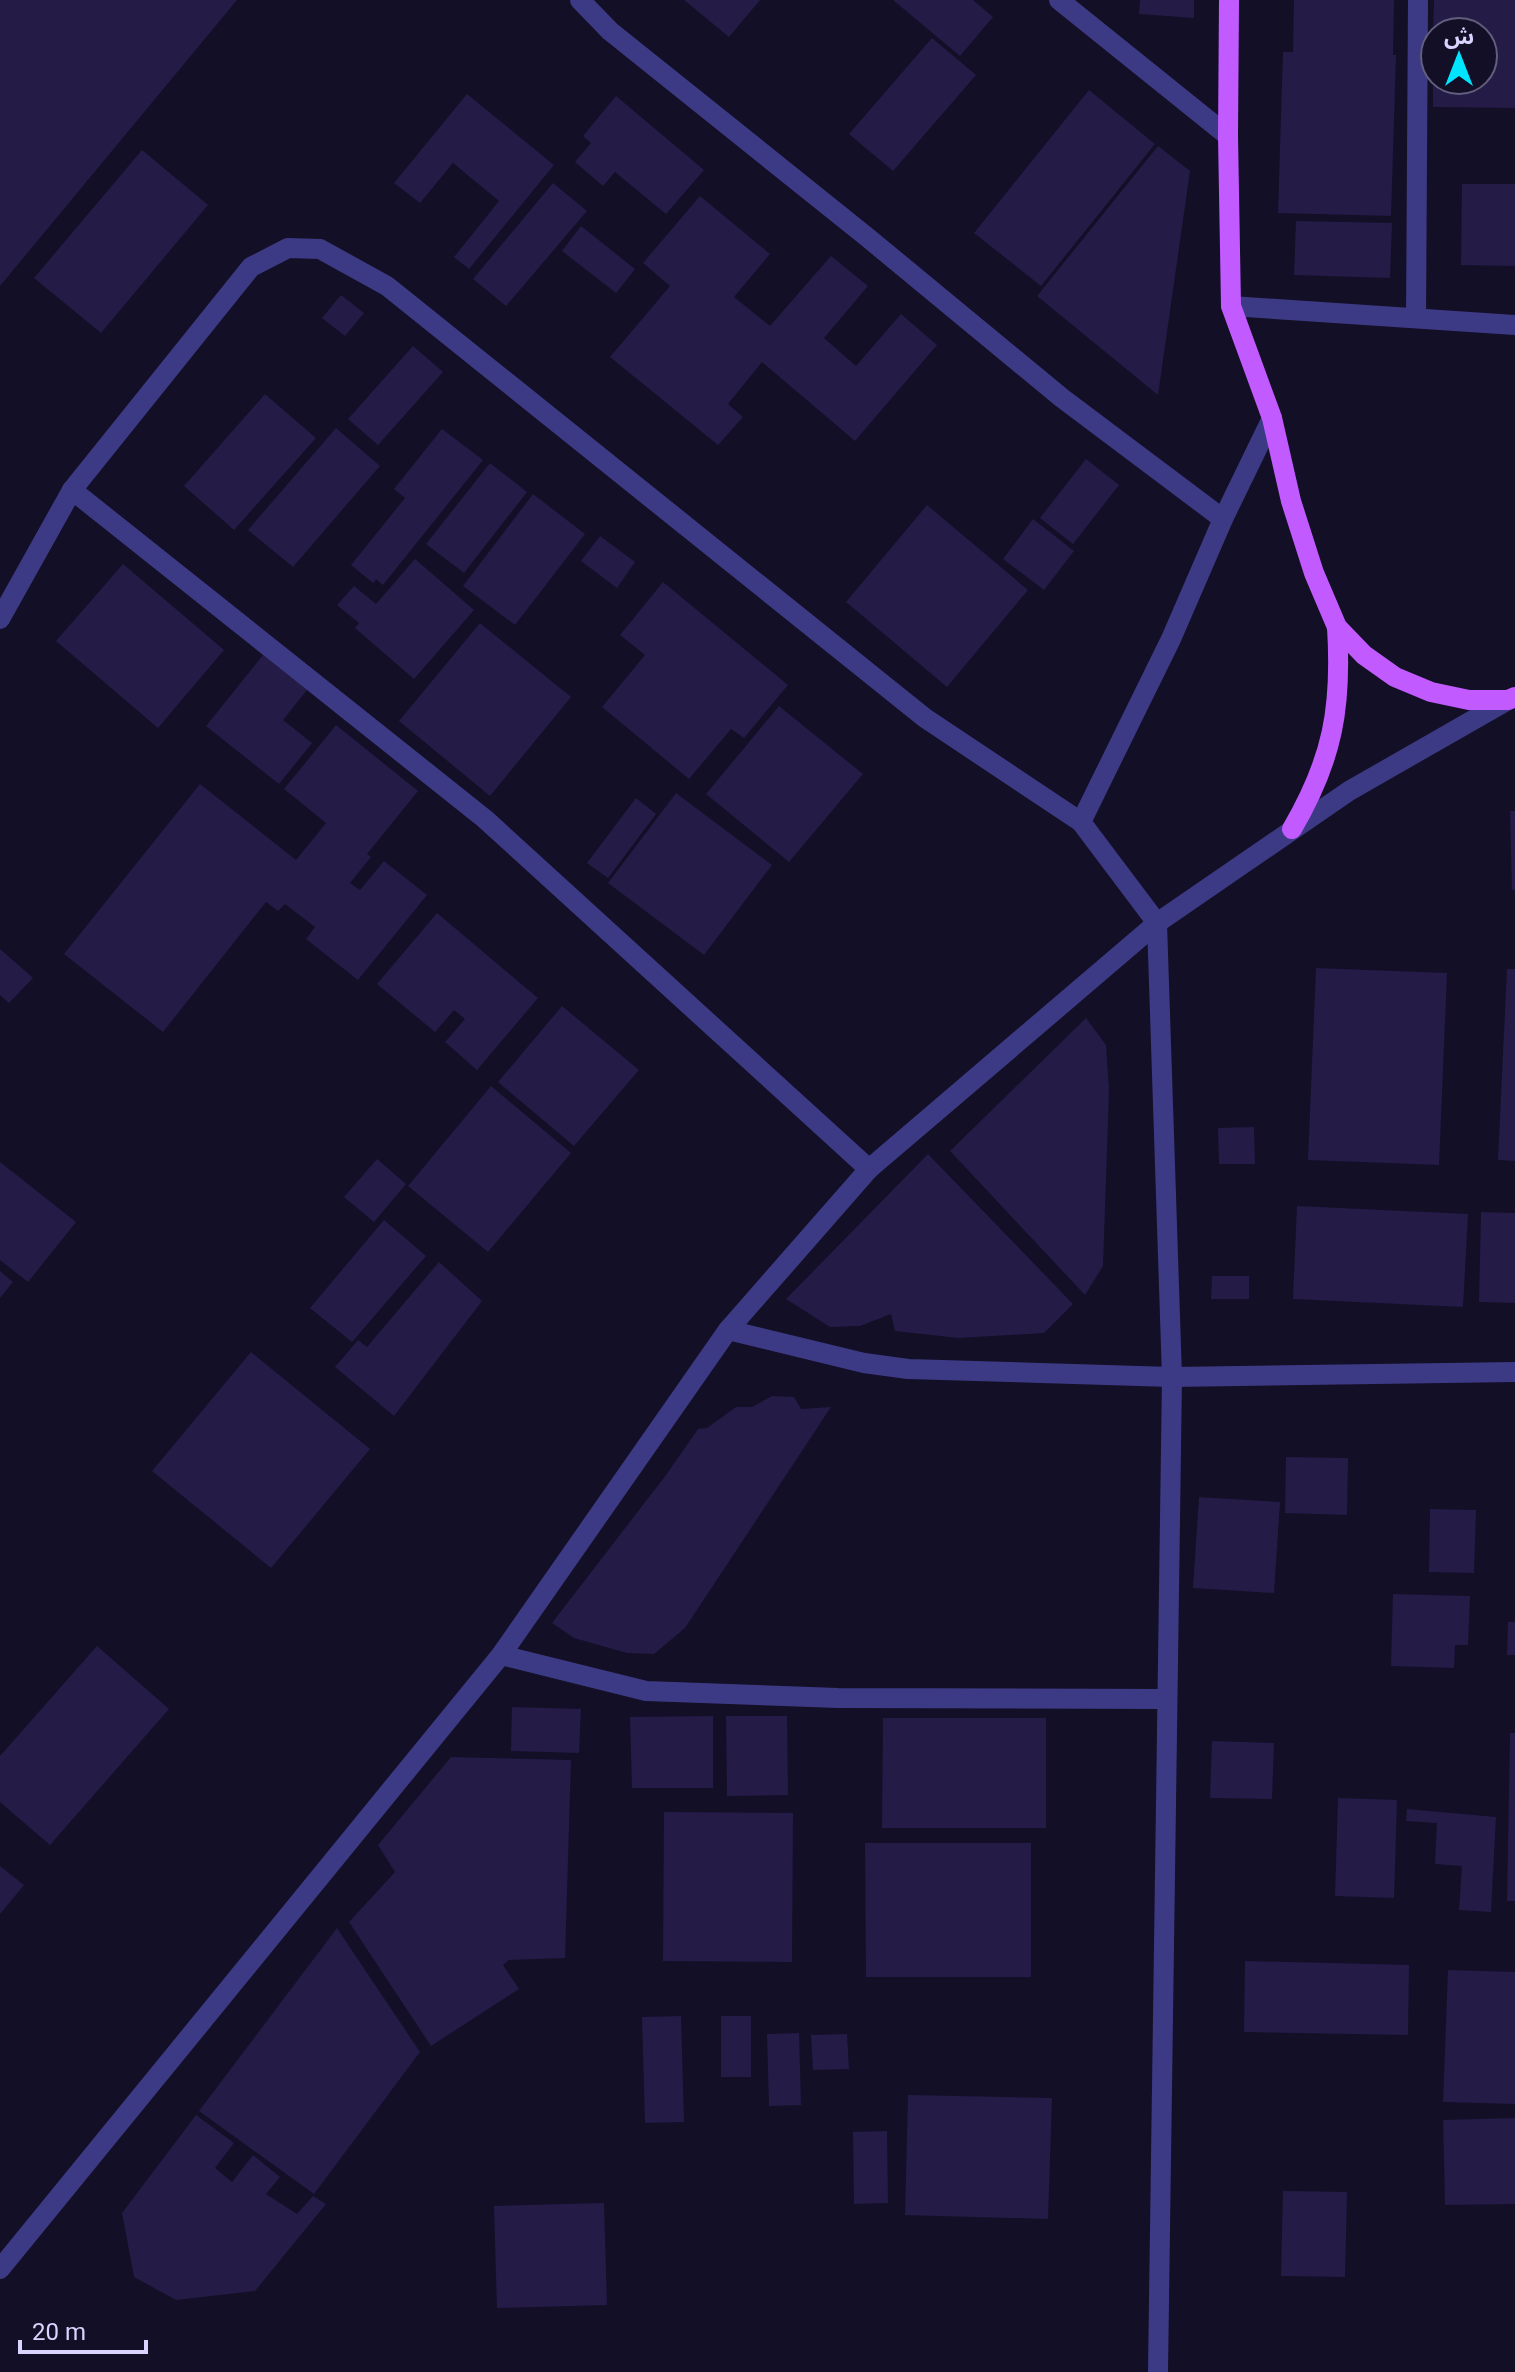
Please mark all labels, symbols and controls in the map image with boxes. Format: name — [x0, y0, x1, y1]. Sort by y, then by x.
north arrow — [1419, 16, 1499, 96]
text: ش — [1444, 24, 1474, 49]
scale bar — [20, 2304, 146, 2354]
text: 20 m — [32, 2318, 86, 2346]

